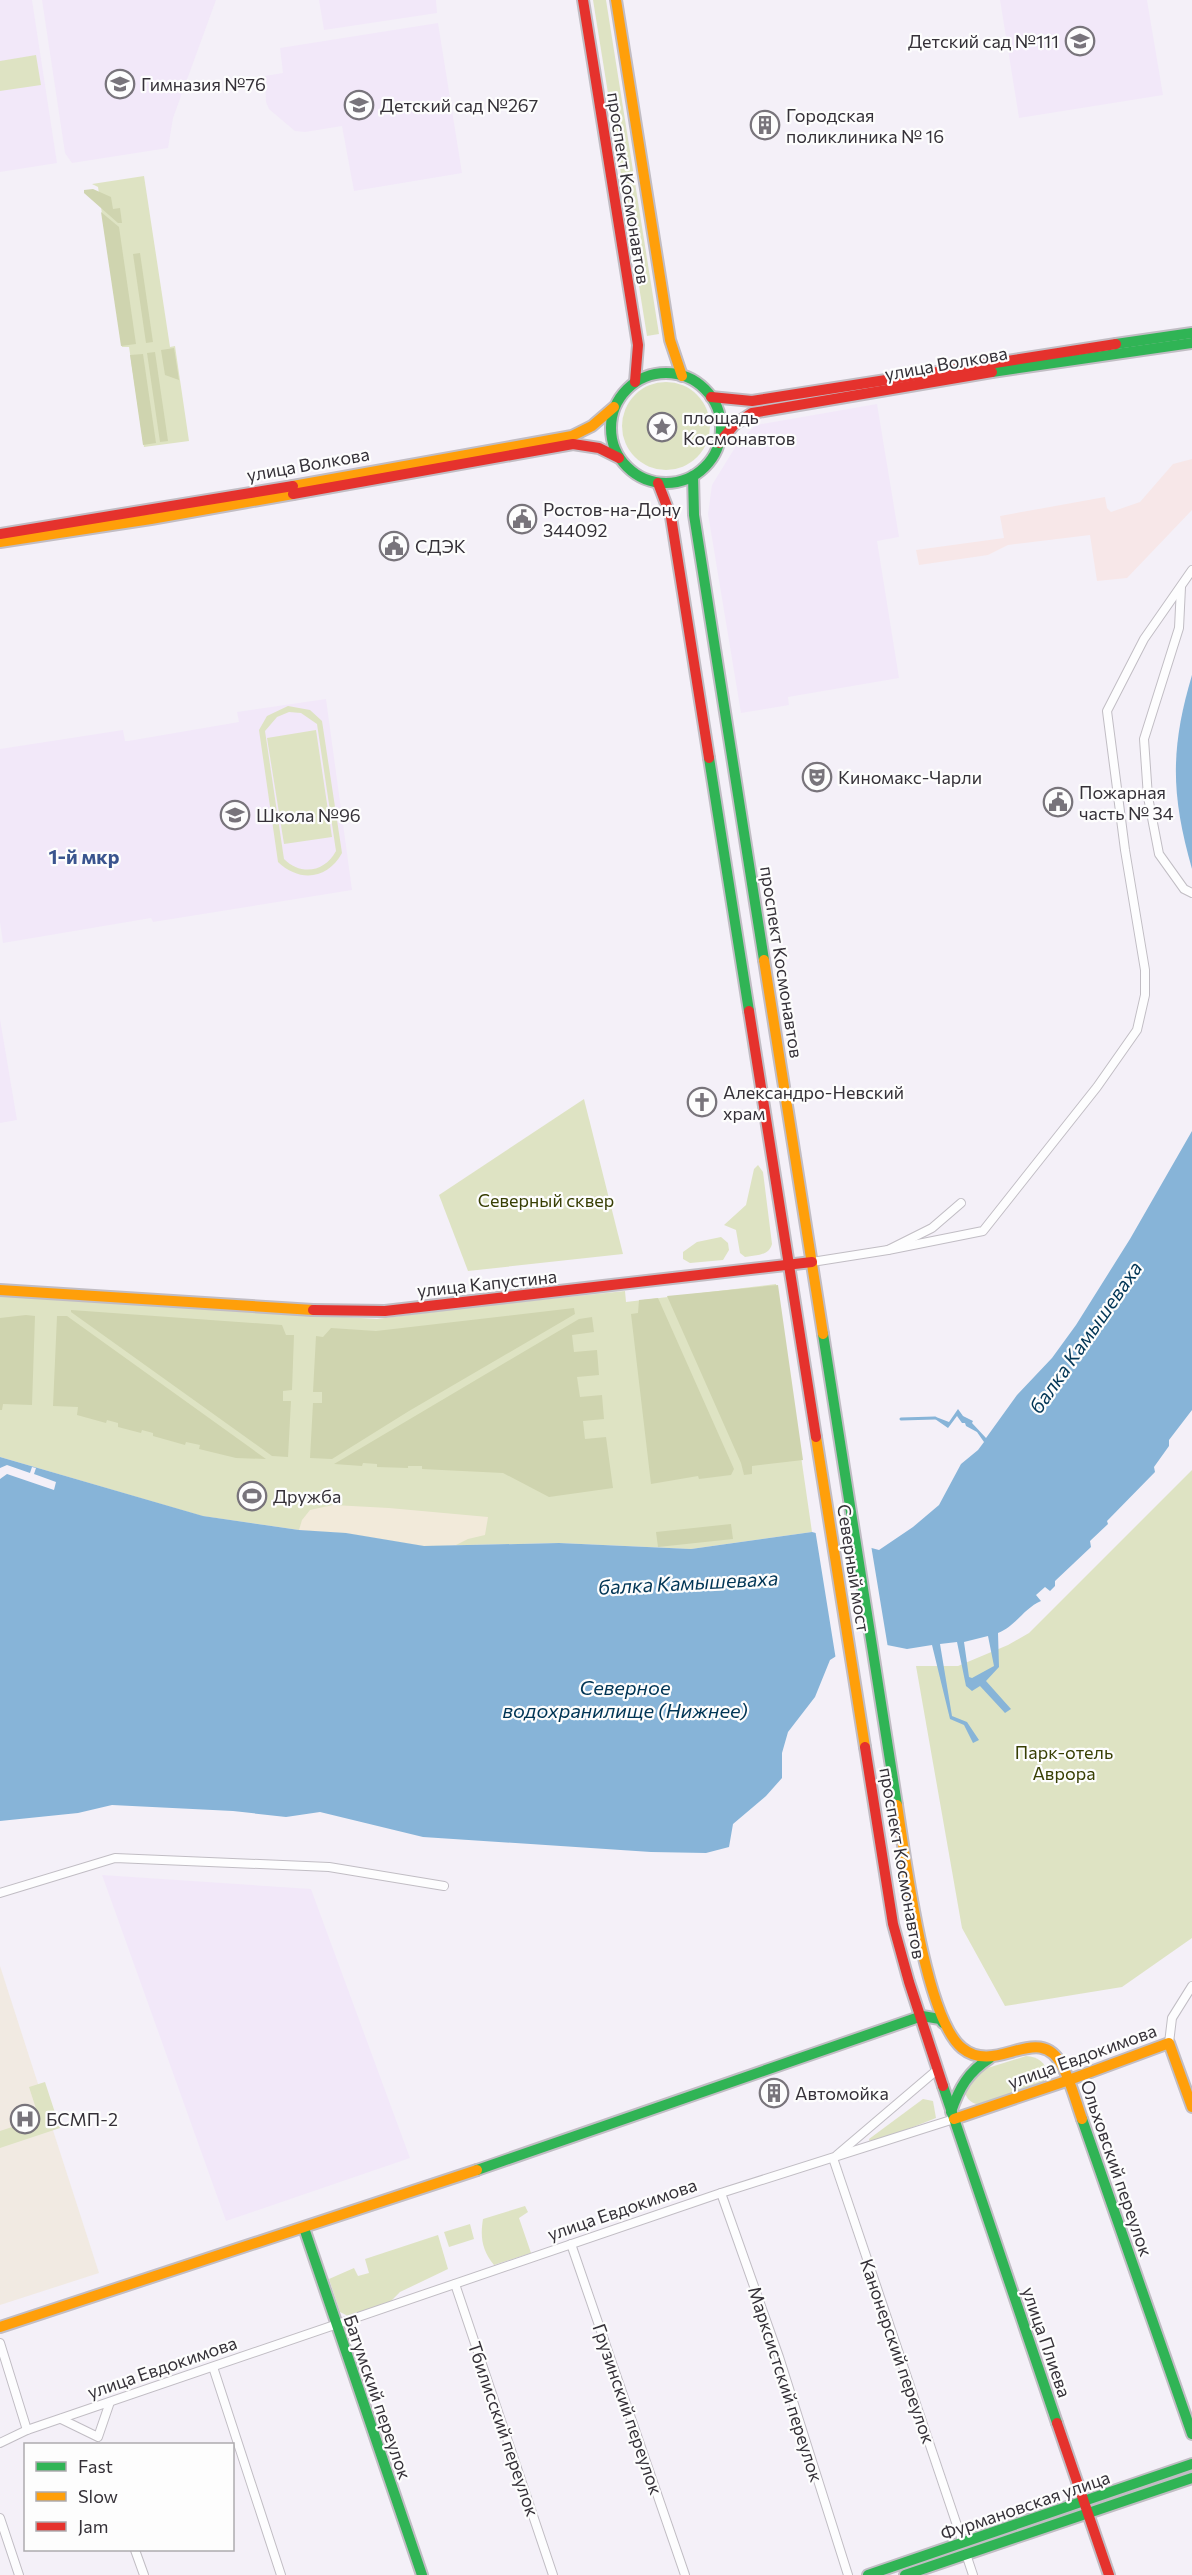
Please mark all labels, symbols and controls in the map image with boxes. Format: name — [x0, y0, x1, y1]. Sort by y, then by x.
school or university icon: Детский сад №111 — [1064, 25, 1096, 57]
place label: Детский сад №111 — [908, 30, 1059, 52]
school or university icon: Гимназия №76 — [104, 68, 136, 100]
place label: Гимназия №76 — [141, 73, 266, 95]
school or university icon: Детский сад №267 — [343, 89, 375, 121]
street label: проспект Космонавтов — [603, 90, 655, 286]
place label: Детский сад №267 — [380, 94, 538, 116]
place label: Городская поликлиника № 16 — [786, 104, 944, 147]
building icon: Городская поликлиника № 16 — [749, 109, 781, 141]
street label: улица Волкова — [883, 341, 1009, 385]
place label: площадь Космонавтов — [683, 406, 795, 449]
place icon: площадь Космонавтов — [646, 411, 678, 443]
street label: улица Волкова — [245, 442, 371, 486]
place label: Ростов-на-Дону 344092 — [543, 498, 681, 541]
public building icon: Ростов-на-Дону 344092 — [506, 503, 538, 535]
public building icon: СДЭК — [378, 530, 410, 562]
place label: СДЭК — [415, 535, 466, 557]
theatre icon: Киномакс-Чарли — [801, 761, 833, 793]
place label: Киномакс-Чарли — [838, 766, 982, 788]
place label: Пожарная часть № 34 — [1079, 781, 1174, 824]
public building icon: Пожарная часть № 34 — [1042, 786, 1074, 818]
school or university icon: Школа №96 — [219, 799, 251, 831]
place label: Школа №96 — [256, 804, 361, 826]
district label: 1-й мкр — [48, 844, 120, 868]
street label: проспект Космонавтов — [756, 864, 808, 1060]
place label: Александро-Невский храм — [723, 1081, 904, 1124]
church icon: Александро-Невский храм — [686, 1086, 718, 1118]
park label: Северный сквер — [478, 1189, 614, 1211]
water label: балка Камышеваха — [1023, 1256, 1147, 1418]
street label: улица Капустина — [416, 1265, 558, 1301]
sports icon: Дружба — [236, 1480, 268, 1512]
place label: Дружба — [273, 1485, 341, 1507]
street label: Северный мост — [833, 1502, 875, 1634]
water label: балка Камышеваха — [597, 1565, 779, 1599]
water label: Северное водохранилище (Нижнее) — [502, 1675, 748, 1722]
park label: Парк-отель Аврора — [1015, 1741, 1113, 1784]
street label: проспект Космонавтов — [875, 1766, 931, 1960]
street label: улица Евдокимова — [1005, 2019, 1159, 2093]
building icon: Автомойка — [758, 2077, 790, 2109]
street label: Ольховский переулок — [1076, 2077, 1158, 2259]
place label: Автомойка — [795, 2082, 889, 2104]
hospital icon: БСМП-2 — [9, 2103, 41, 2135]
place label: БСМП-2 — [46, 2108, 118, 2130]
street label: улица Евдокимова — [544, 2173, 700, 2245]
street label: Канонерский переулок — [856, 2256, 940, 2447]
street label: Марксистский переулок — [744, 2283, 828, 2485]
street label: улица Плиева — [1018, 2284, 1076, 2400]
street label: Батумский переулок — [339, 2312, 417, 2483]
street label: Грузинский переулок — [588, 2321, 668, 2498]
street label: улица Евдокимова — [84, 2331, 240, 2403]
street label: Тбилисский переулок — [464, 2339, 544, 2520]
legend — [24, 2443, 234, 2551]
text: Fast — [78, 2455, 113, 2477]
street label: Фурмановская улица — [937, 2466, 1113, 2544]
text: Slow — [78, 2485, 118, 2507]
text: Jam — [78, 2515, 108, 2537]

